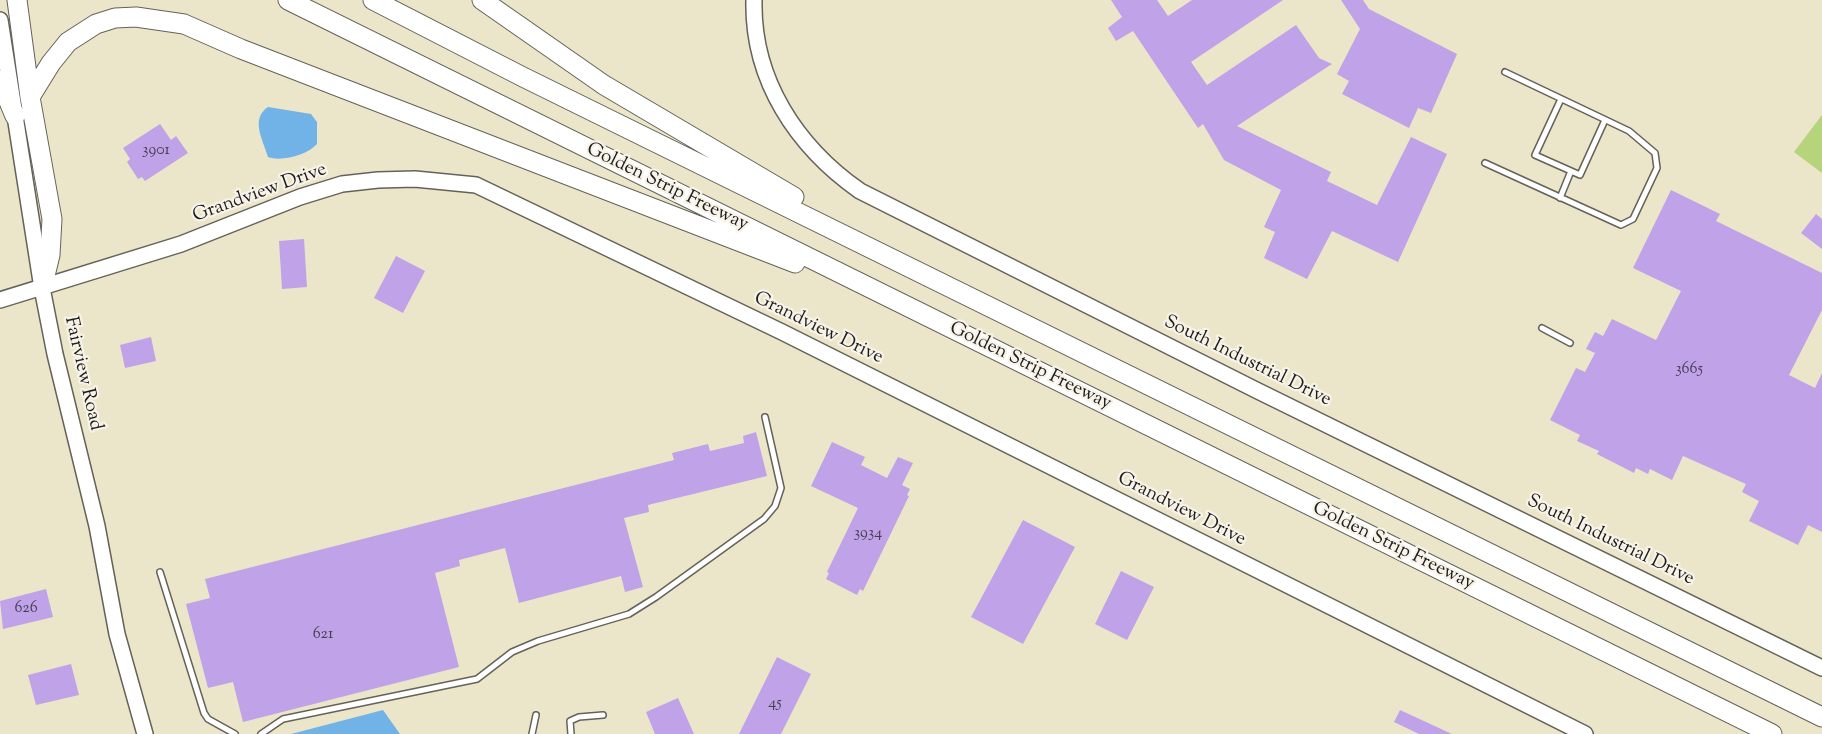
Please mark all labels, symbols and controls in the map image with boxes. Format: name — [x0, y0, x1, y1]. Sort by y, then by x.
street label: Golden Strip Freeway — [582, 139, 752, 237]
house number: 3901 — [142, 141, 170, 161]
street label: Grandview Drive — [190, 159, 330, 229]
street label: Grandview Drive — [750, 288, 886, 370]
street label: South Industrial Drive — [1160, 312, 1334, 412]
street label: Fairview Road — [58, 315, 106, 433]
street label: Golden Strip Freeway — [945, 318, 1115, 416]
house number: 3665 — [1675, 360, 1703, 380]
street label: Grandview Drive — [1113, 468, 1249, 552]
street label: South Industrial Drive — [1523, 491, 1697, 591]
street label: Golden Strip Freeway — [1308, 498, 1478, 596]
house number: 3934 — [854, 524, 882, 544]
house number: 626 — [14, 599, 38, 619]
house number: 621 — [313, 625, 333, 645]
house number: 45 — [768, 694, 782, 714]

